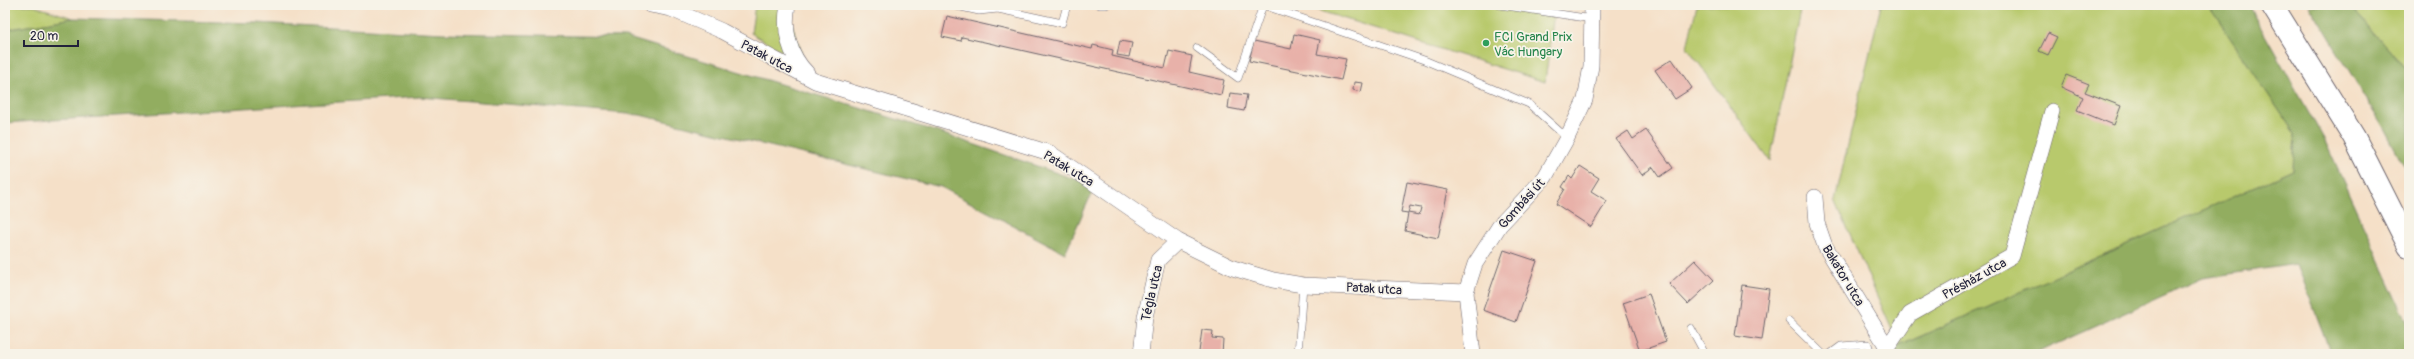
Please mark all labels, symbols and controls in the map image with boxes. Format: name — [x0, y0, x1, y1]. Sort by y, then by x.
scale bar — [24, 22, 78, 48]
text: 20 m — [30, 29, 59, 44]
place label: FCI Grand Prix Vác Hungary — [1494, 29, 1572, 60]
street label: Patak utca — [738, 37, 795, 77]
marker: FCI Grand Prix Vác Hungary — [1481, 38, 1491, 48]
street label: Patak utca — [1040, 148, 1097, 190]
street label: Gombási út — [1495, 175, 1549, 232]
street label: Bakator utca — [1819, 242, 1868, 309]
street label: Présház utca — [1940, 255, 2009, 303]
street label: Tégla utca — [1138, 264, 1166, 323]
street label: Patak utca — [1345, 280, 1402, 298]

